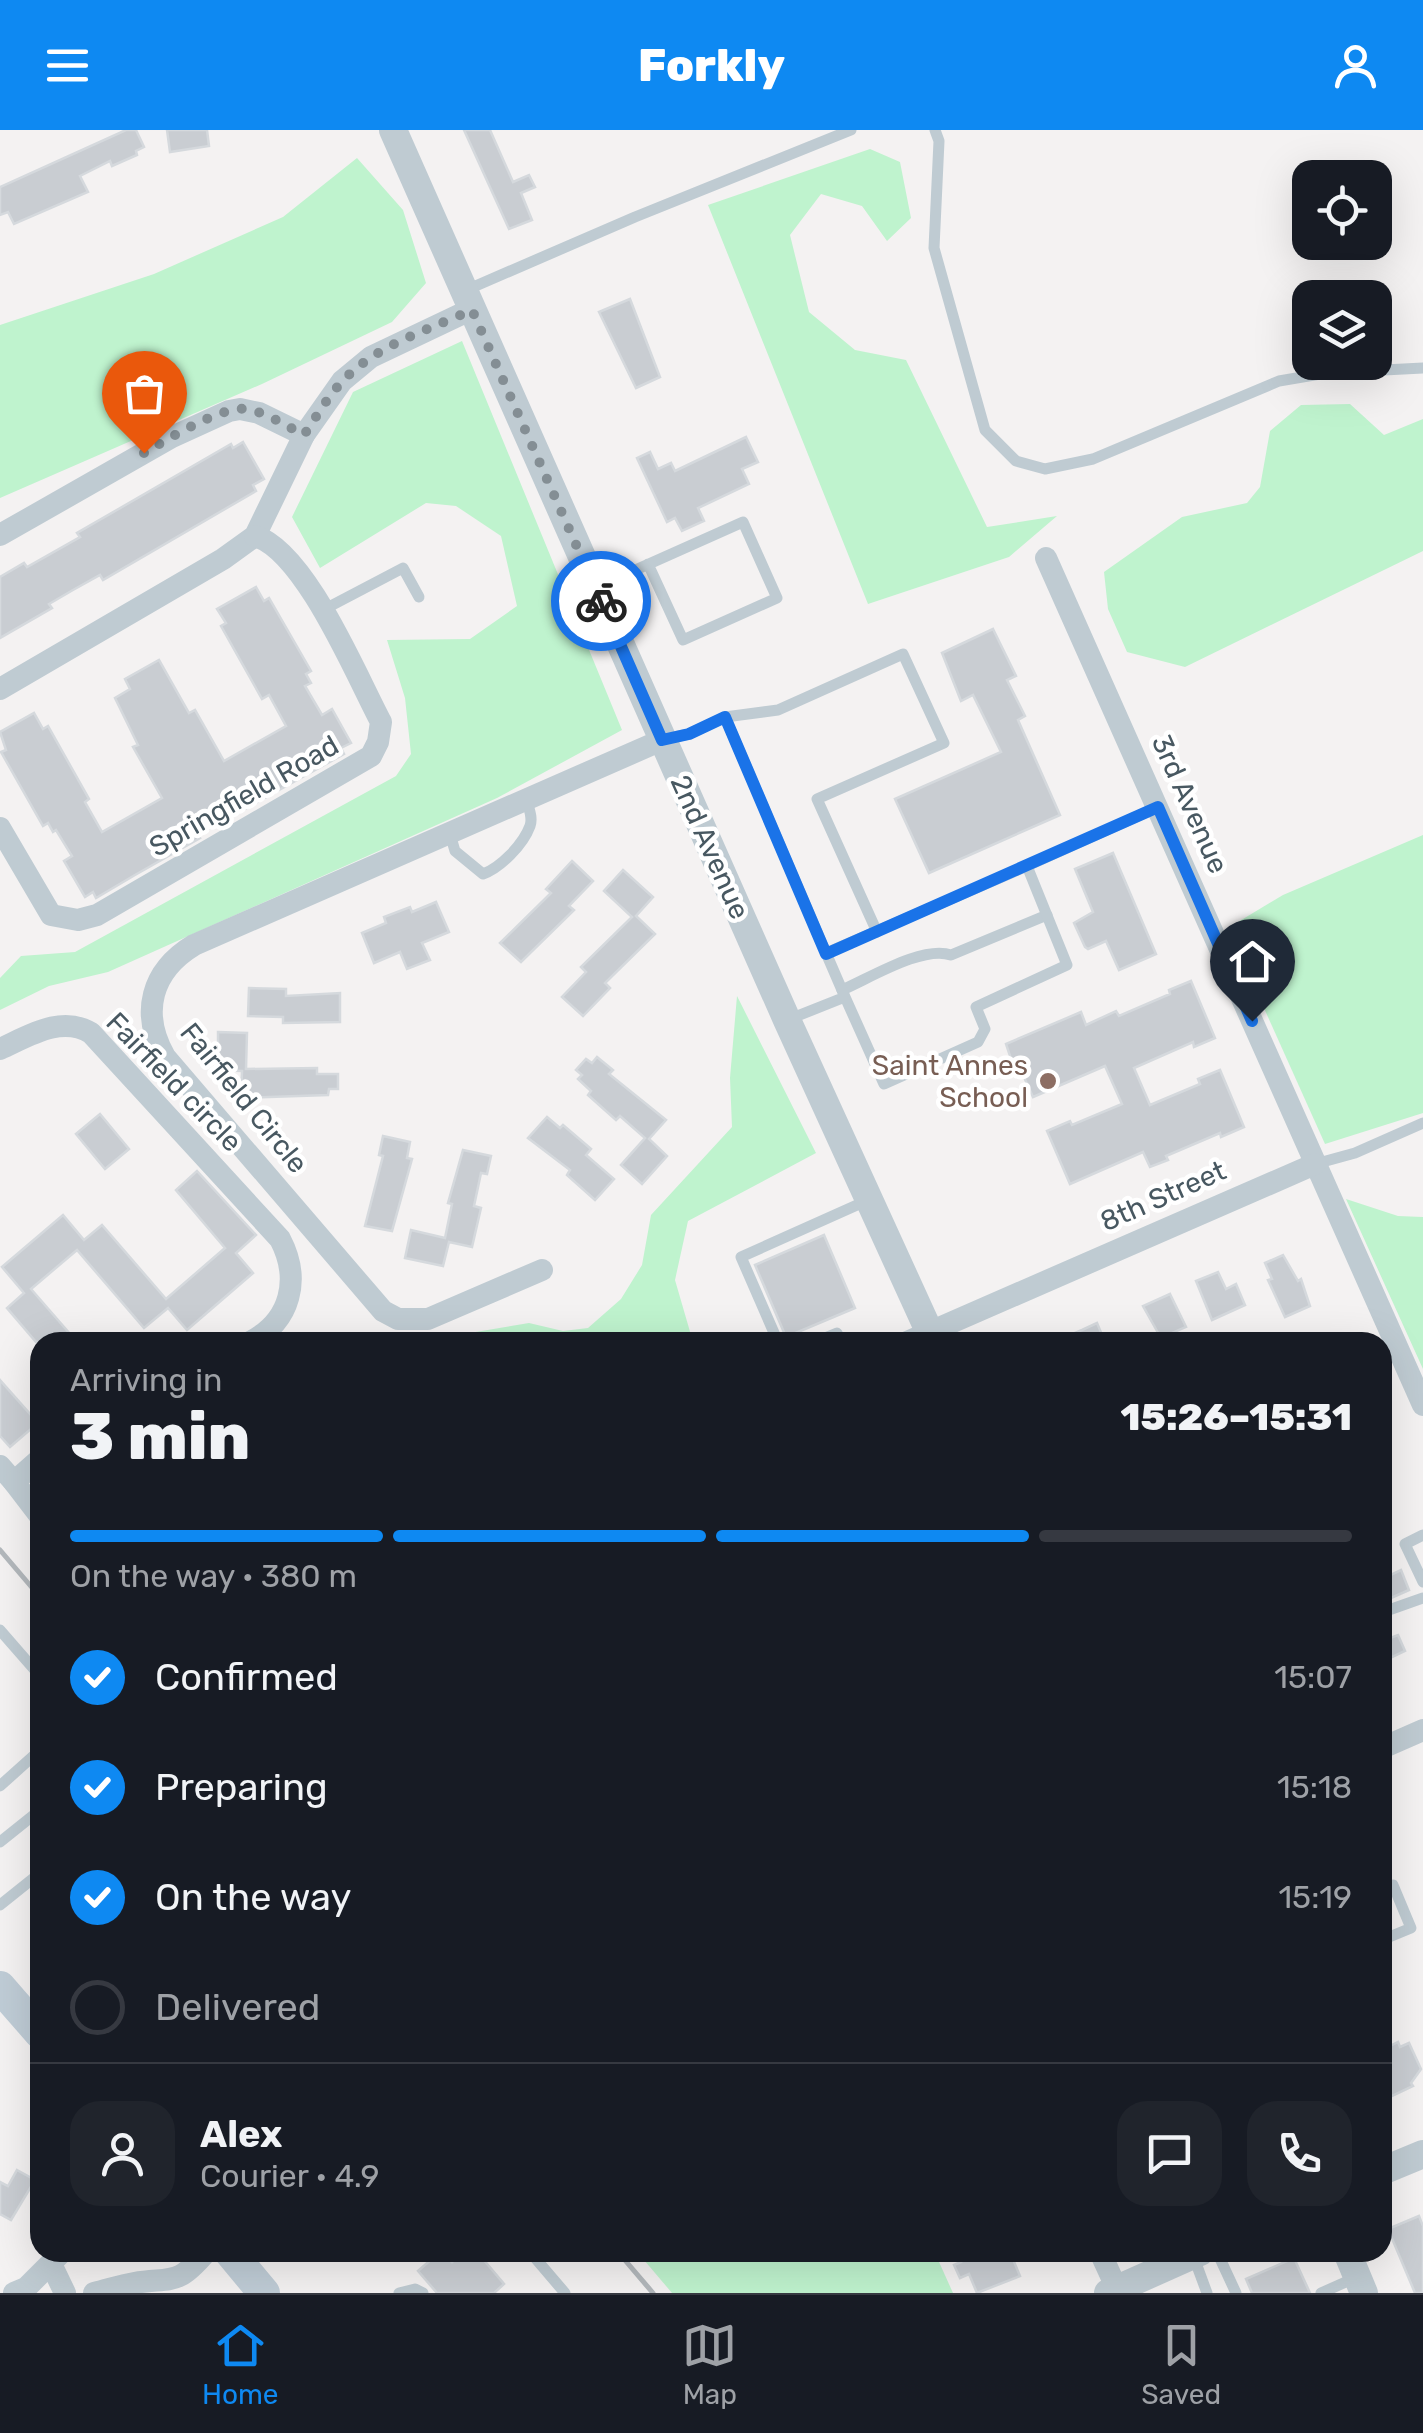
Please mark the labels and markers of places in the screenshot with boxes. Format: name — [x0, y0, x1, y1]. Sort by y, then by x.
pin — [102, 351, 187, 454]
pin — [1210, 919, 1295, 1022]
place label: Saint Annes School — [872, 1049, 1028, 1114]
marker: Saint Annes School — [1037, 1070, 1059, 1092]

